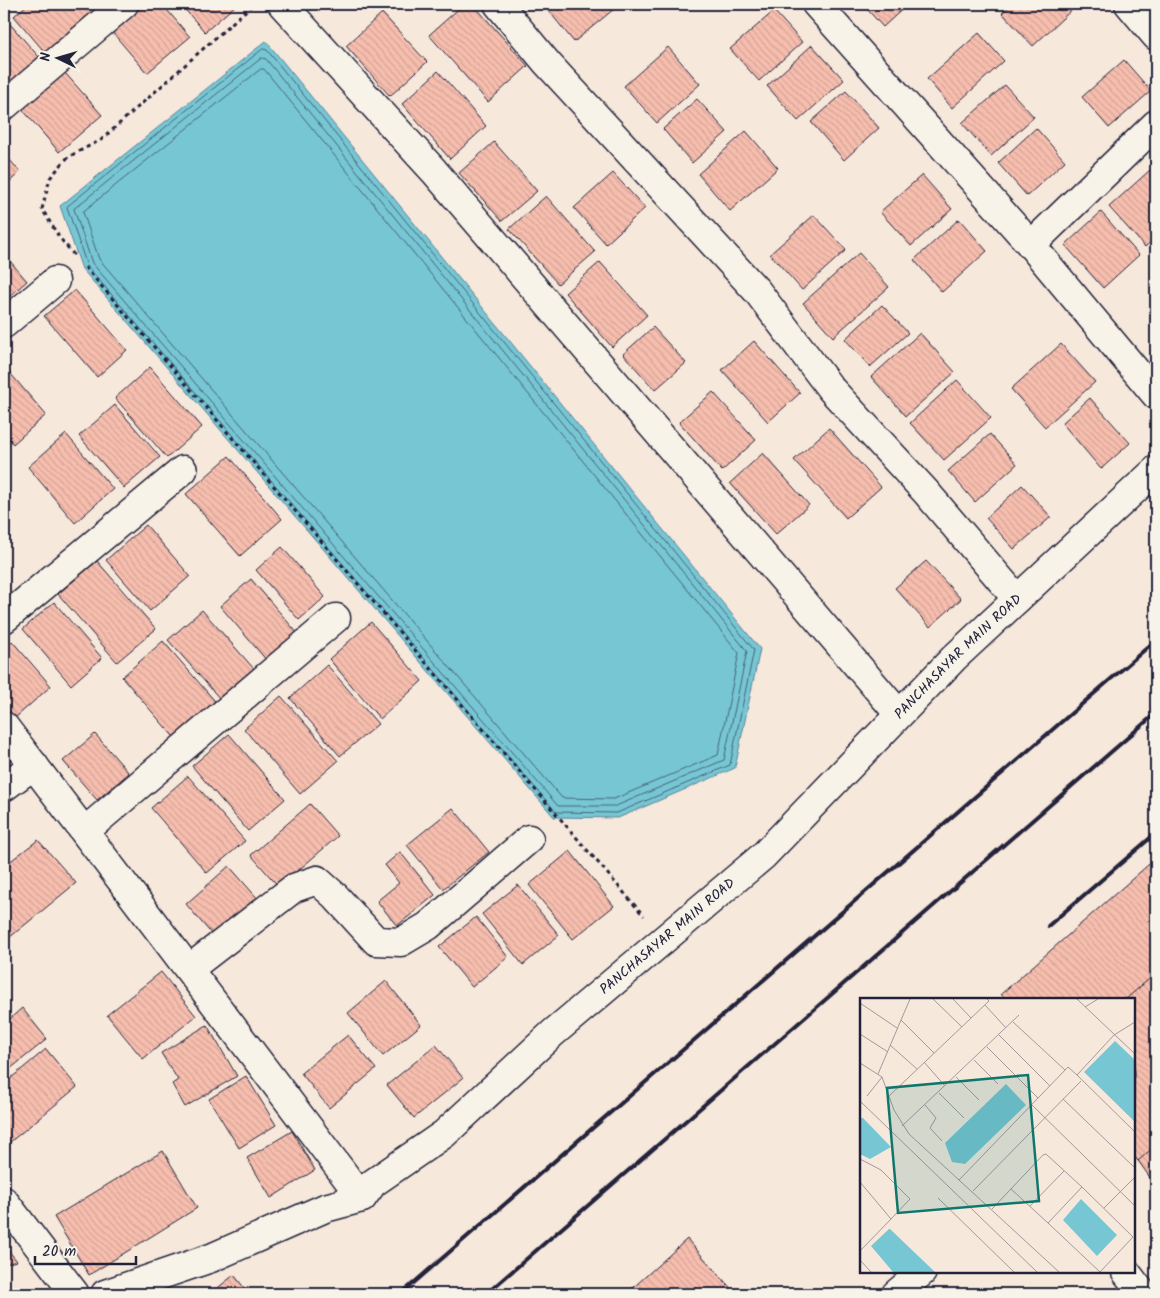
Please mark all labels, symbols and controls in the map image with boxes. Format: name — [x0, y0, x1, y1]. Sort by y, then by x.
north arrow — [32, 32, 82, 82]
text: N — [35, 51, 57, 62]
street label: PANCHASAYAR MAIN ROAD — [889, 589, 1027, 724]
street label: PANCHASAYAR MAIN ROAD — [595, 873, 740, 1000]
inset map — [860, 998, 1135, 1273]
scale bar — [35, 1233, 136, 1265]
text: 20 m — [42, 1240, 76, 1264]

